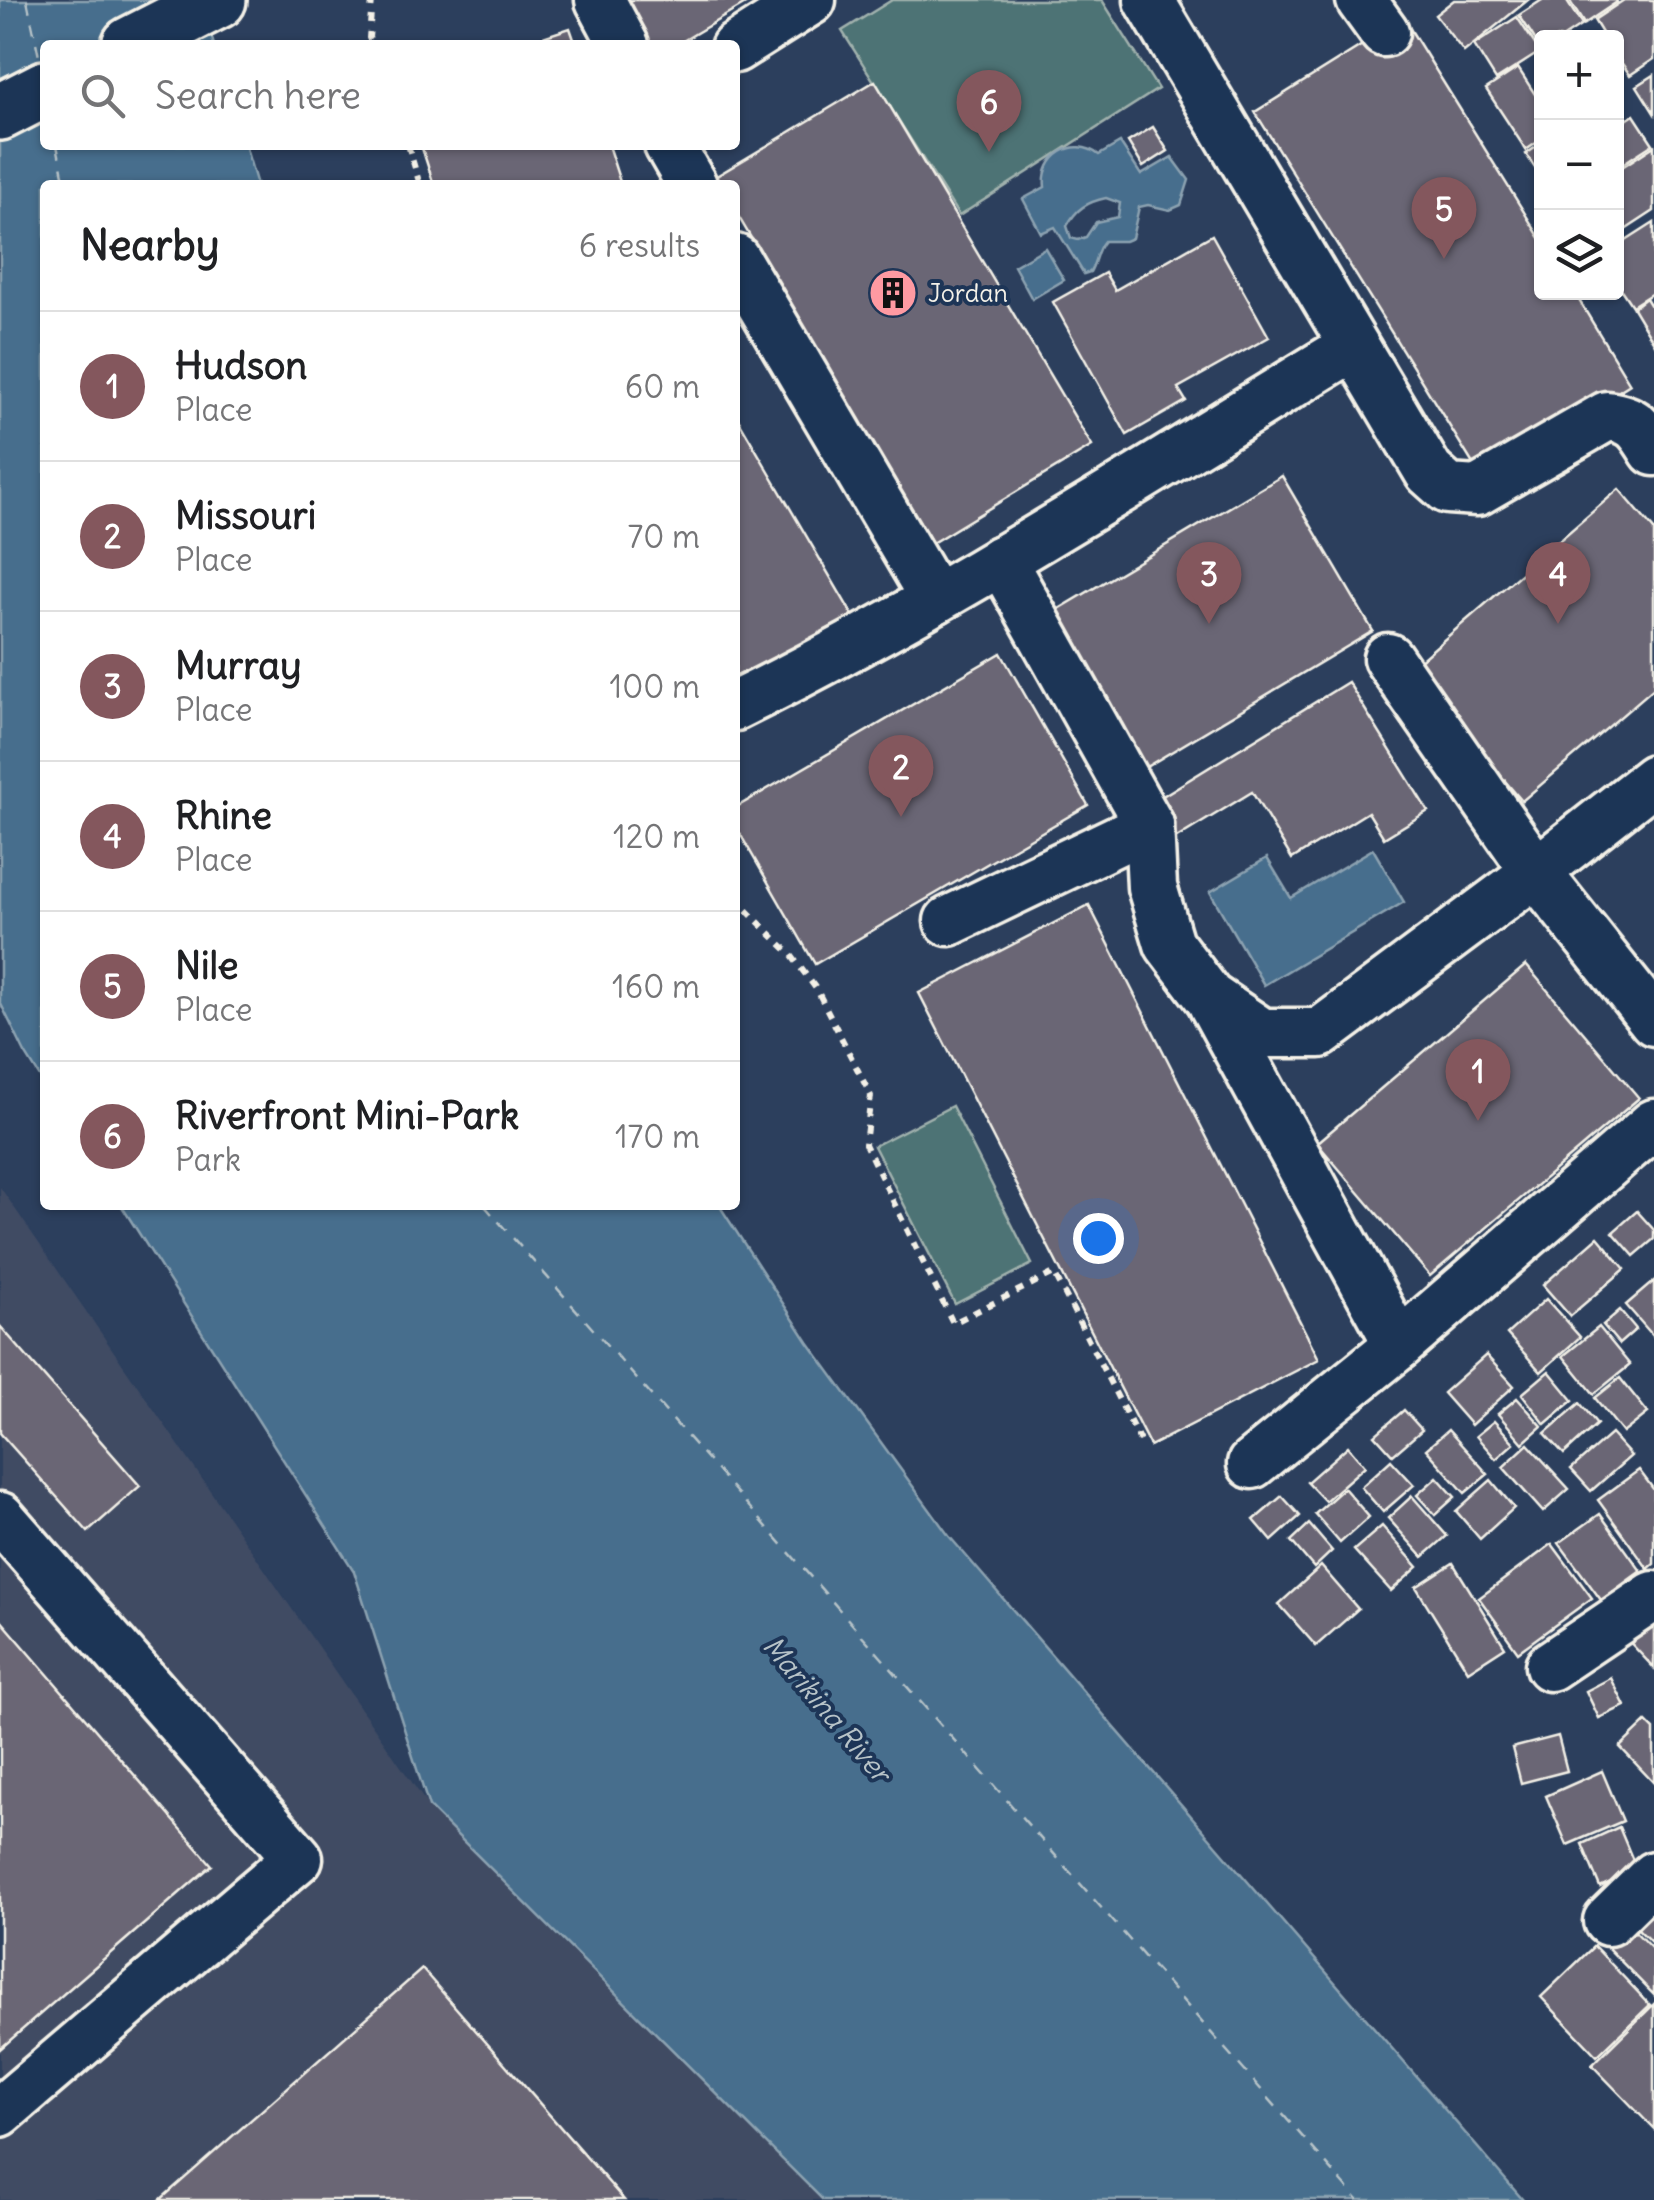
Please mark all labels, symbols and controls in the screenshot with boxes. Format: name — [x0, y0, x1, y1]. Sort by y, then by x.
map controls — [1534, 30, 1624, 300]
button: + — [1534, 30, 1624, 120]
search box — [40, 40, 740, 150]
icon: search — [75, 68, 130, 123]
pin: 6 — [956, 70, 1022, 152]
text: Search here — [155, 72, 361, 119]
button: − — [1534, 120, 1624, 210]
pin: 5 — [1412, 176, 1476, 259]
button: layers — [1534, 210, 1624, 300]
text: Nearby — [80, 219, 219, 271]
text: 6 results — [579, 225, 700, 266]
building icon: Jordan — [867, 267, 919, 319]
place label: Jordan — [928, 277, 1008, 309]
text: Hudson — [175, 342, 307, 389]
text: 1 — [106, 366, 119, 407]
text: 60 m — [625, 366, 700, 407]
text: Place — [175, 389, 252, 430]
text: Missouri — [175, 492, 316, 539]
text: 2 — [104, 516, 121, 557]
text: 70 m — [628, 516, 700, 557]
text: Place — [175, 539, 252, 580]
pin: 3 — [1176, 542, 1242, 624]
pin: 4 — [1526, 542, 1590, 624]
text: Murray — [175, 642, 301, 689]
text: 3 — [103, 666, 122, 707]
text: 100 m — [610, 666, 700, 707]
text: Place — [175, 689, 252, 730]
pin: 2 — [868, 734, 934, 817]
text: Rhine — [175, 792, 272, 839]
text: 4 — [103, 816, 122, 857]
text: 120 m — [613, 816, 700, 857]
text: Place — [175, 839, 252, 880]
text: Nile — [175, 942, 239, 989]
text: 5 — [103, 966, 122, 1007]
text: 160 m — [612, 966, 700, 1007]
text: Place — [175, 989, 252, 1030]
pin: 1 — [1446, 1038, 1510, 1121]
text: Riverfront Mini-Park — [175, 1092, 519, 1139]
text: 6 — [103, 1116, 122, 1157]
text: 170 m — [615, 1116, 700, 1157]
text: Park — [175, 1139, 241, 1180]
your location — [1073, 1213, 1124, 1264]
water label: Marikina River — [755, 1629, 901, 1792]

